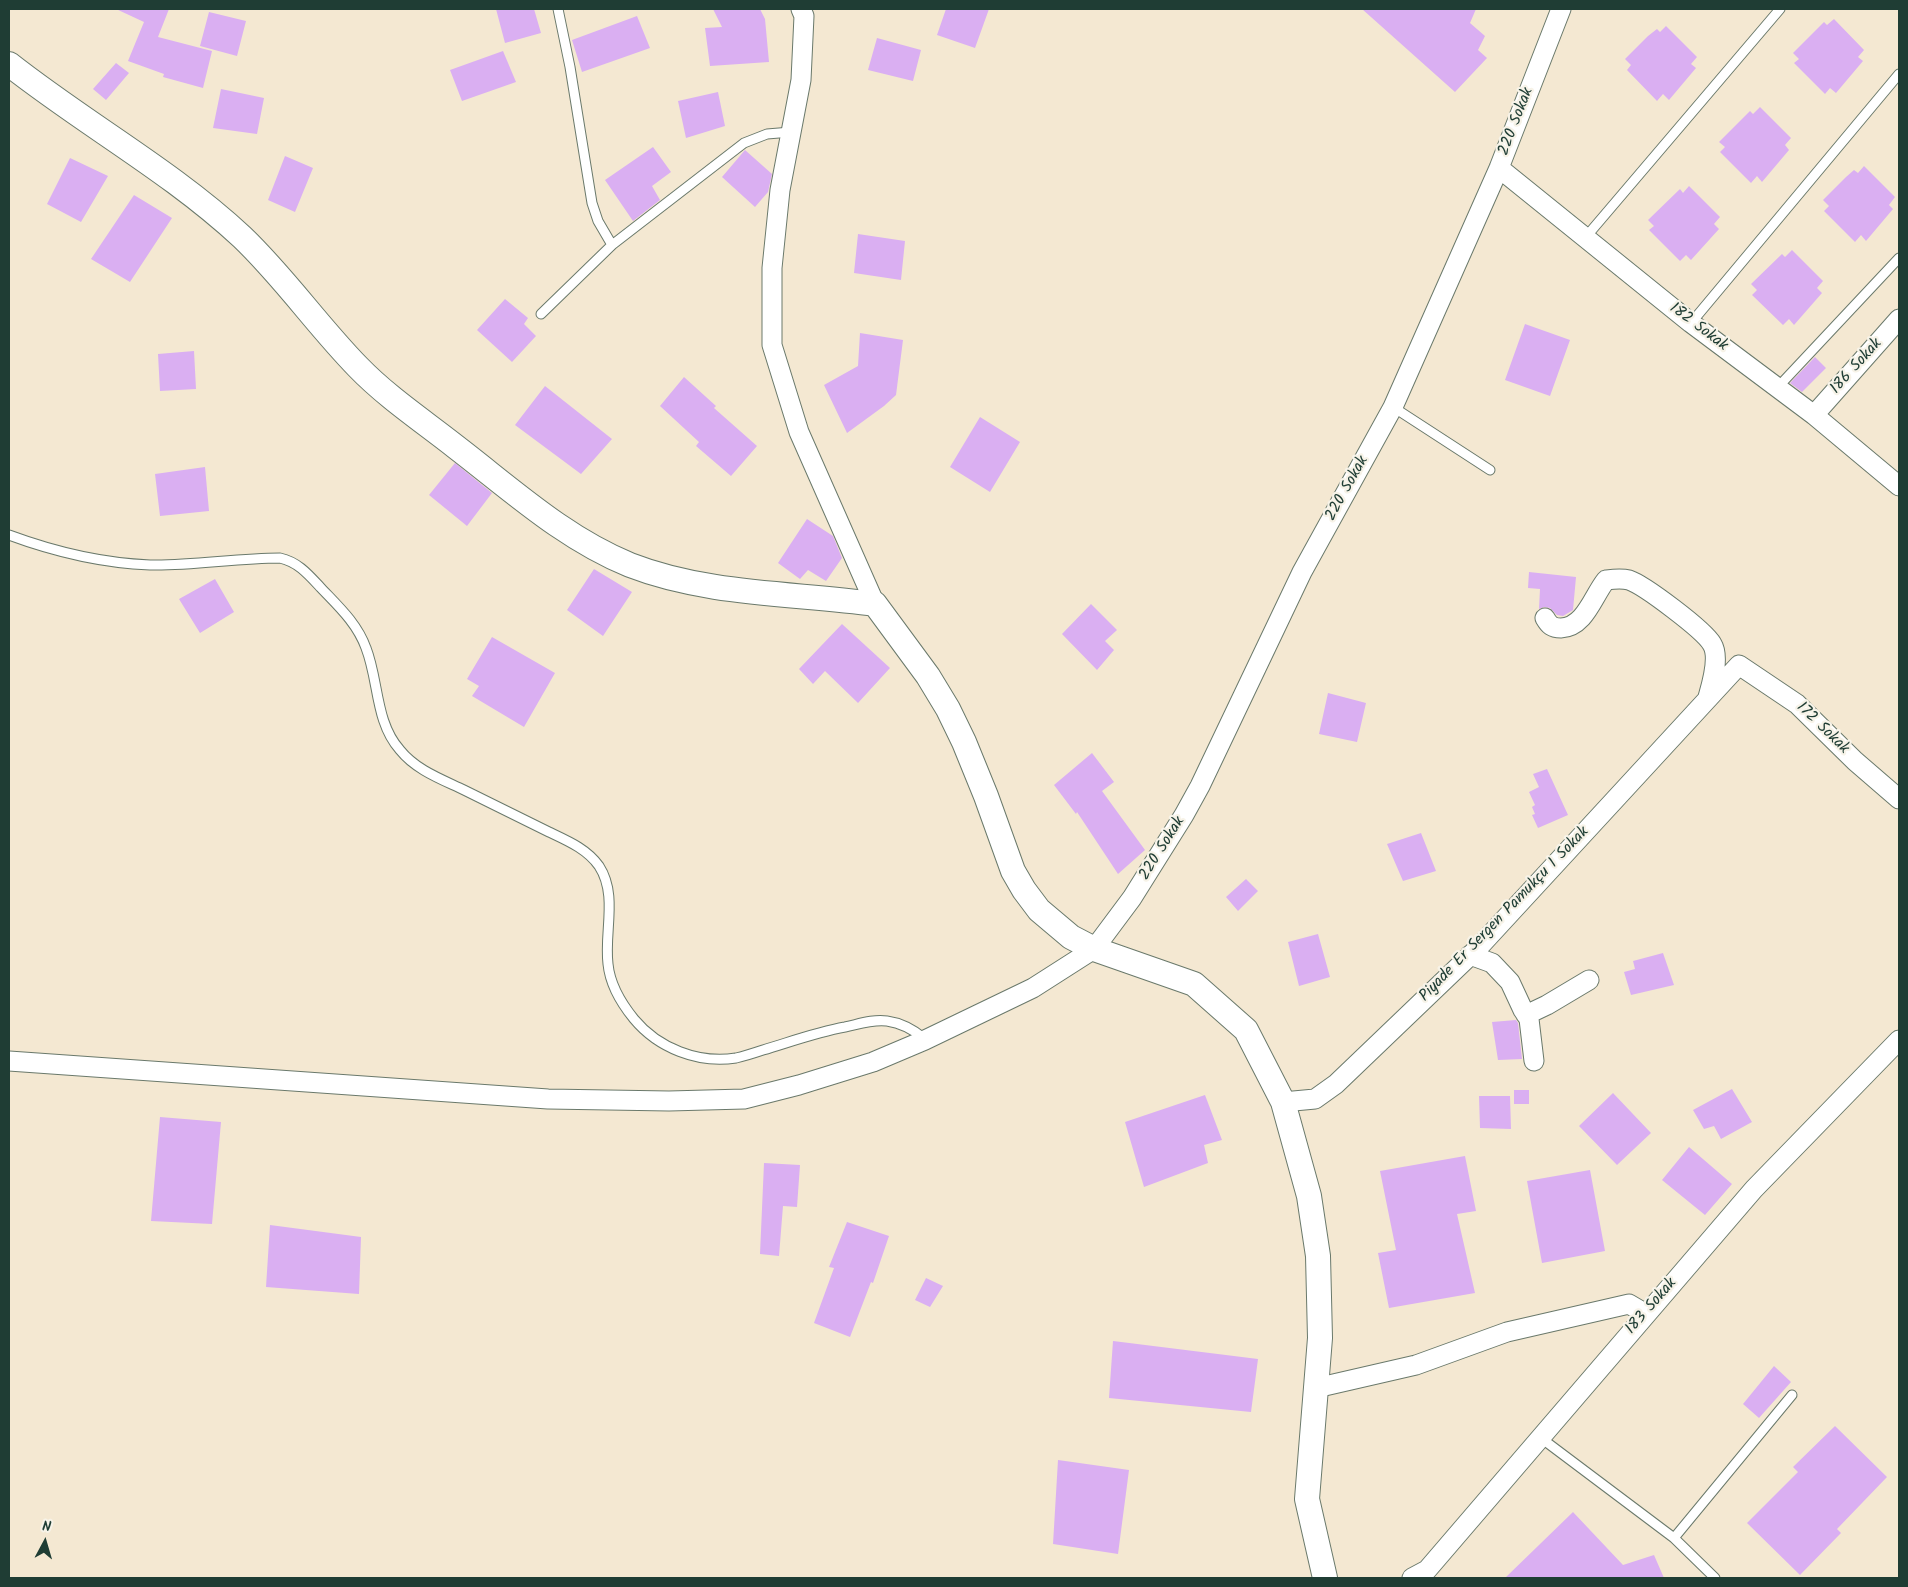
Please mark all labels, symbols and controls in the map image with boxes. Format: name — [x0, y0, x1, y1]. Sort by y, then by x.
street label: 220 Sokak — [1495, 85, 1539, 159]
street label: 182 Sokak — [1665, 300, 1731, 356]
street label: 186 Sokak — [1827, 335, 1887, 399]
street label: 220 Sokak — [1322, 453, 1374, 525]
street label: 172 Sokak — [1791, 699, 1853, 759]
street label: 220 Sokak — [1136, 814, 1190, 884]
street label: Piyade Er Sergen Pamukçu 1 Sokak — [1416, 823, 1594, 1007]
street label: 183 Sokak — [1622, 1275, 1682, 1339]
text: N — [41, 1516, 52, 1538]
north arrow — [20, 1517, 70, 1567]

